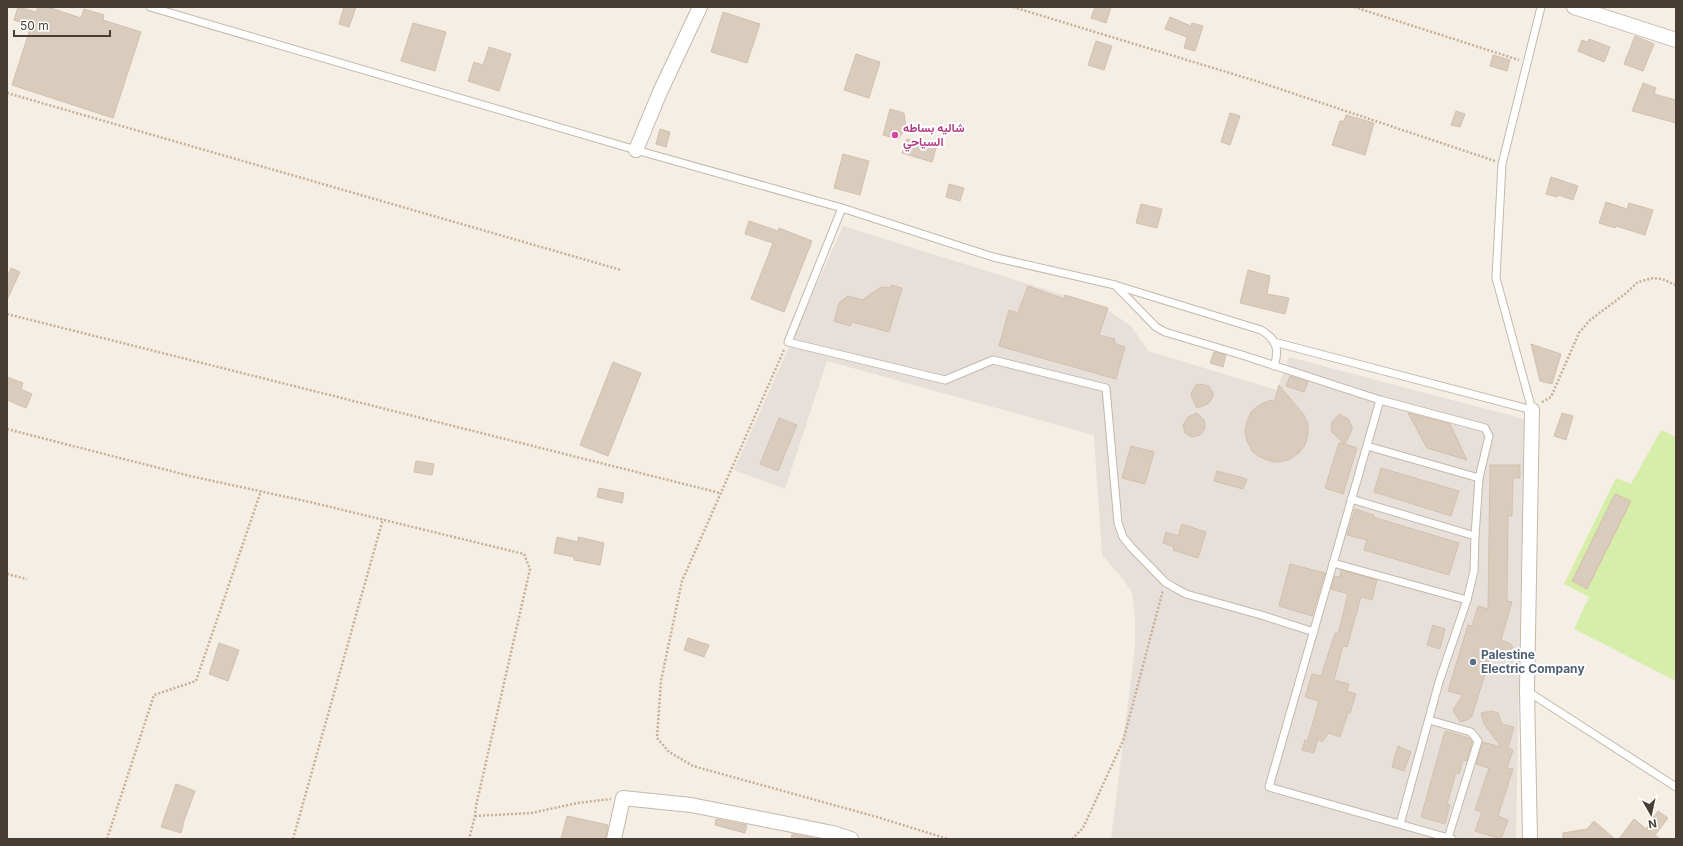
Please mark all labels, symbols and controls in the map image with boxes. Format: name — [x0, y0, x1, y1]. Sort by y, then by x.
scale bar — [14, 12, 110, 38]
text: 50 m — [20, 18, 49, 33]
place label: شاليه بساطه السياحي — [903, 120, 965, 152]
marker: شاليه بساطه السياحي — [890, 130, 900, 140]
place label: Palestine Electric Company — [1481, 647, 1585, 676]
marker: Palestine Electric Company — [1468, 657, 1478, 667]
north arrow — [1631, 794, 1671, 834]
text: N — [1647, 816, 1658, 831]

